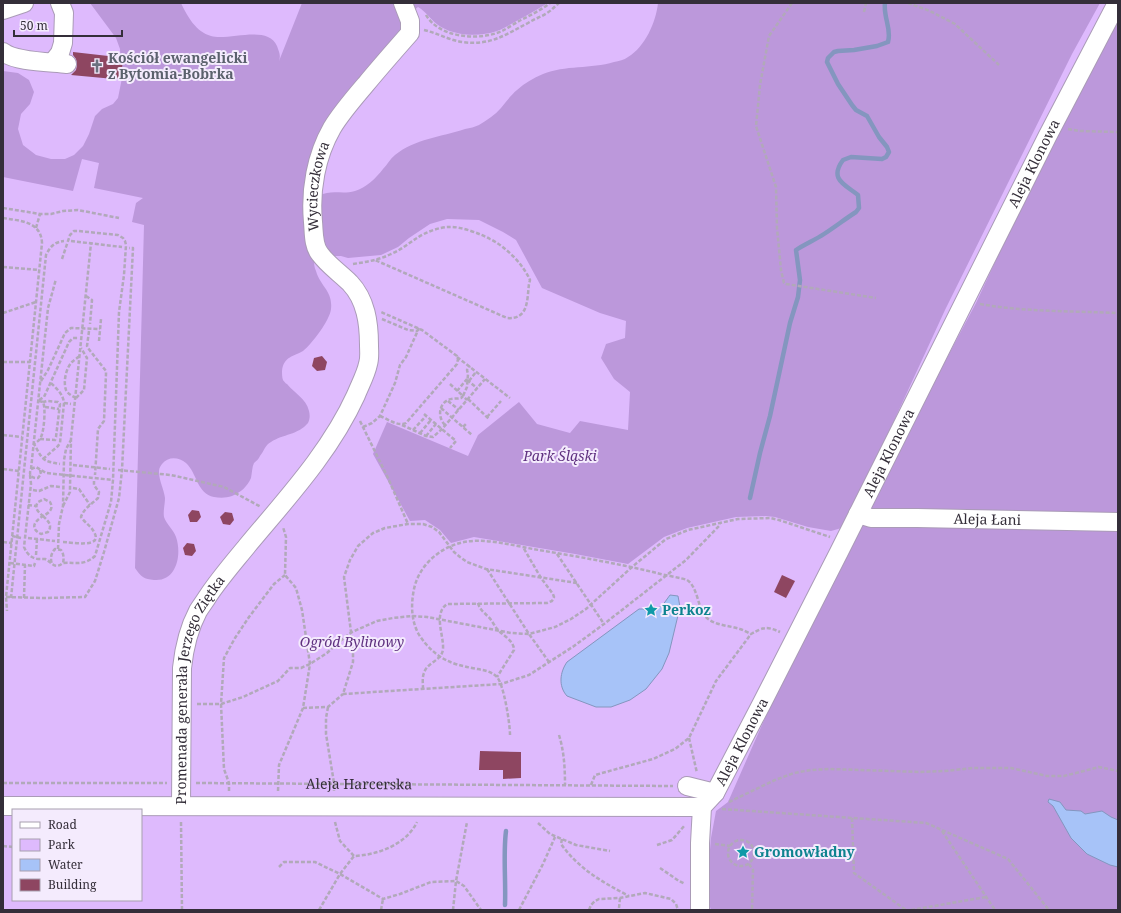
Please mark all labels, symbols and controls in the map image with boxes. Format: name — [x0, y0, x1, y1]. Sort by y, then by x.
scale bar — [14, 12, 122, 38]
text: 50 m — [20, 17, 48, 34]
place label: Kościół ewangelicki z Bytomia-Bobrka — [108, 48, 248, 83]
church icon: Kościół ewangelicki z Bytomia-Bobrka — [89, 58, 105, 74]
street label: Aleja Klonowa — [1003, 115, 1064, 211]
street label: Wycieczkowa — [302, 138, 333, 232]
street label: Aleja Klonowa — [858, 405, 918, 500]
park label: Park Śląski — [522, 446, 598, 465]
street label: Aleja Łani — [953, 509, 1022, 529]
street label: Promenada generała Jerzego Ziętka — [171, 571, 229, 805]
place label: Perkoz — [662, 600, 711, 619]
place icon: Perkoz — [643, 602, 659, 618]
park label: Ogród Bylinowy — [300, 632, 404, 651]
street label: Aleja Klonowa — [711, 694, 772, 789]
street label: Aleja Harcerska — [306, 774, 412, 793]
legend — [12, 809, 142, 901]
text: Road — [48, 816, 78, 833]
text: Park — [48, 836, 76, 853]
place label: Gromowładny — [754, 842, 856, 861]
place icon: Gromowładny — [735, 844, 751, 860]
text: Water — [48, 856, 83, 873]
text: Building — [48, 876, 97, 893]

